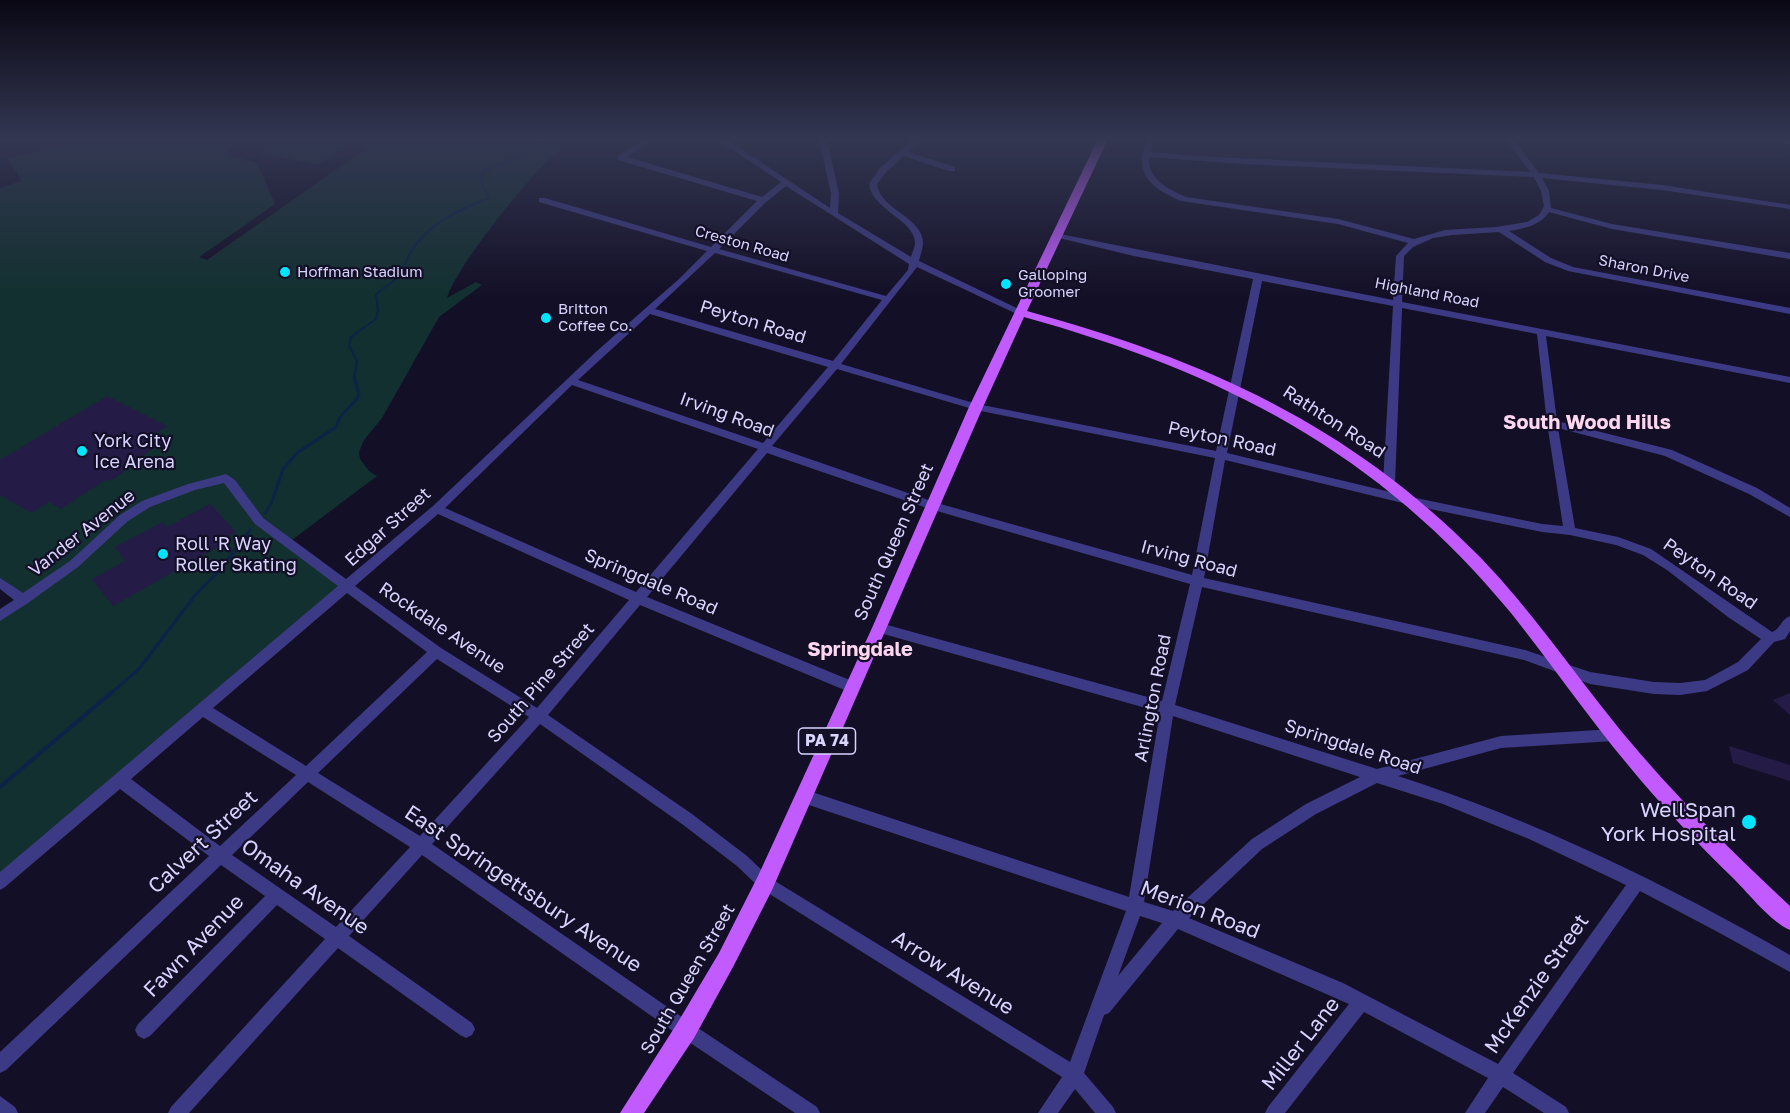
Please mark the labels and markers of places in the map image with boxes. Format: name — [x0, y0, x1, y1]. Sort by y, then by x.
place label: Hoffman Stadium — [297, 263, 422, 281]
marker: Hoffman Stadium — [278, 265, 292, 279]
place label: Galloping Groomer — [1018, 266, 1087, 301]
marker: Galloping Groomer — [999, 277, 1013, 291]
place label: Britton Coffee Co. — [558, 300, 633, 335]
marker: Britton Coffee Co. — [539, 311, 553, 325]
place label: York City Ice Arena — [94, 430, 175, 472]
marker: York City Ice Arena — [75, 444, 89, 458]
place label: Roll 'R Way Roller Skating — [175, 533, 297, 576]
marker: Roll 'R Way Roller Skating — [156, 547, 170, 561]
place label: WellSpan York Hospital — [1601, 797, 1736, 847]
marker: WellSpan York Hospital — [1740, 813, 1758, 831]

